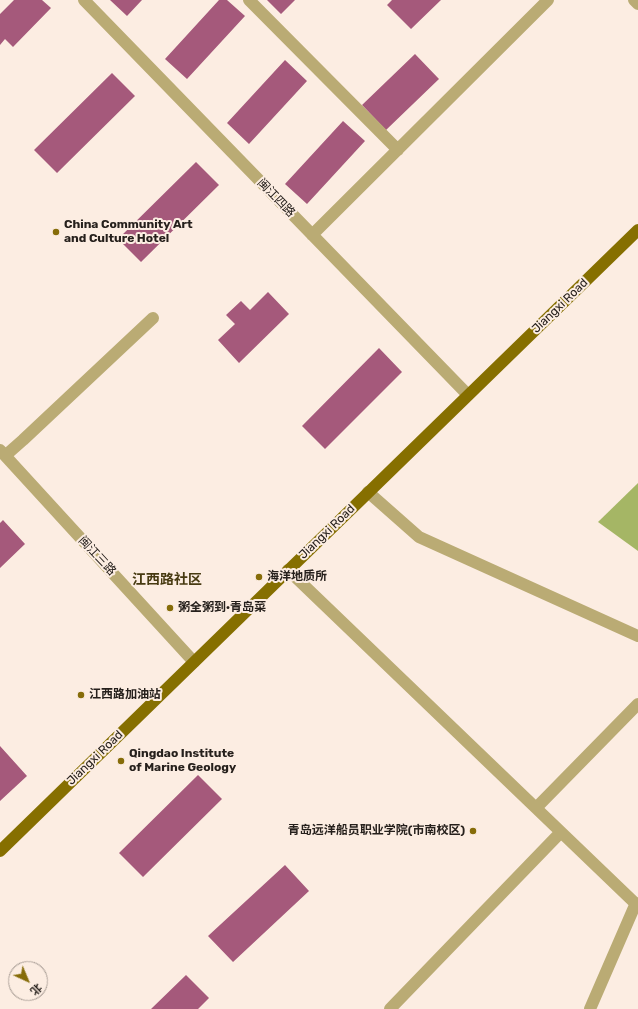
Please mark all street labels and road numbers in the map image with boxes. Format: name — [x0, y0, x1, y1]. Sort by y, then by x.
street label: 闽江四路 — [254, 176, 298, 220]
street label: Jiangxi Road — [529, 276, 591, 336]
street label: Jiangxi Road — [296, 502, 358, 562]
street label: 闽江三路 — [75, 534, 119, 578]
street label: Jiangxi Road — [64, 728, 126, 788]

